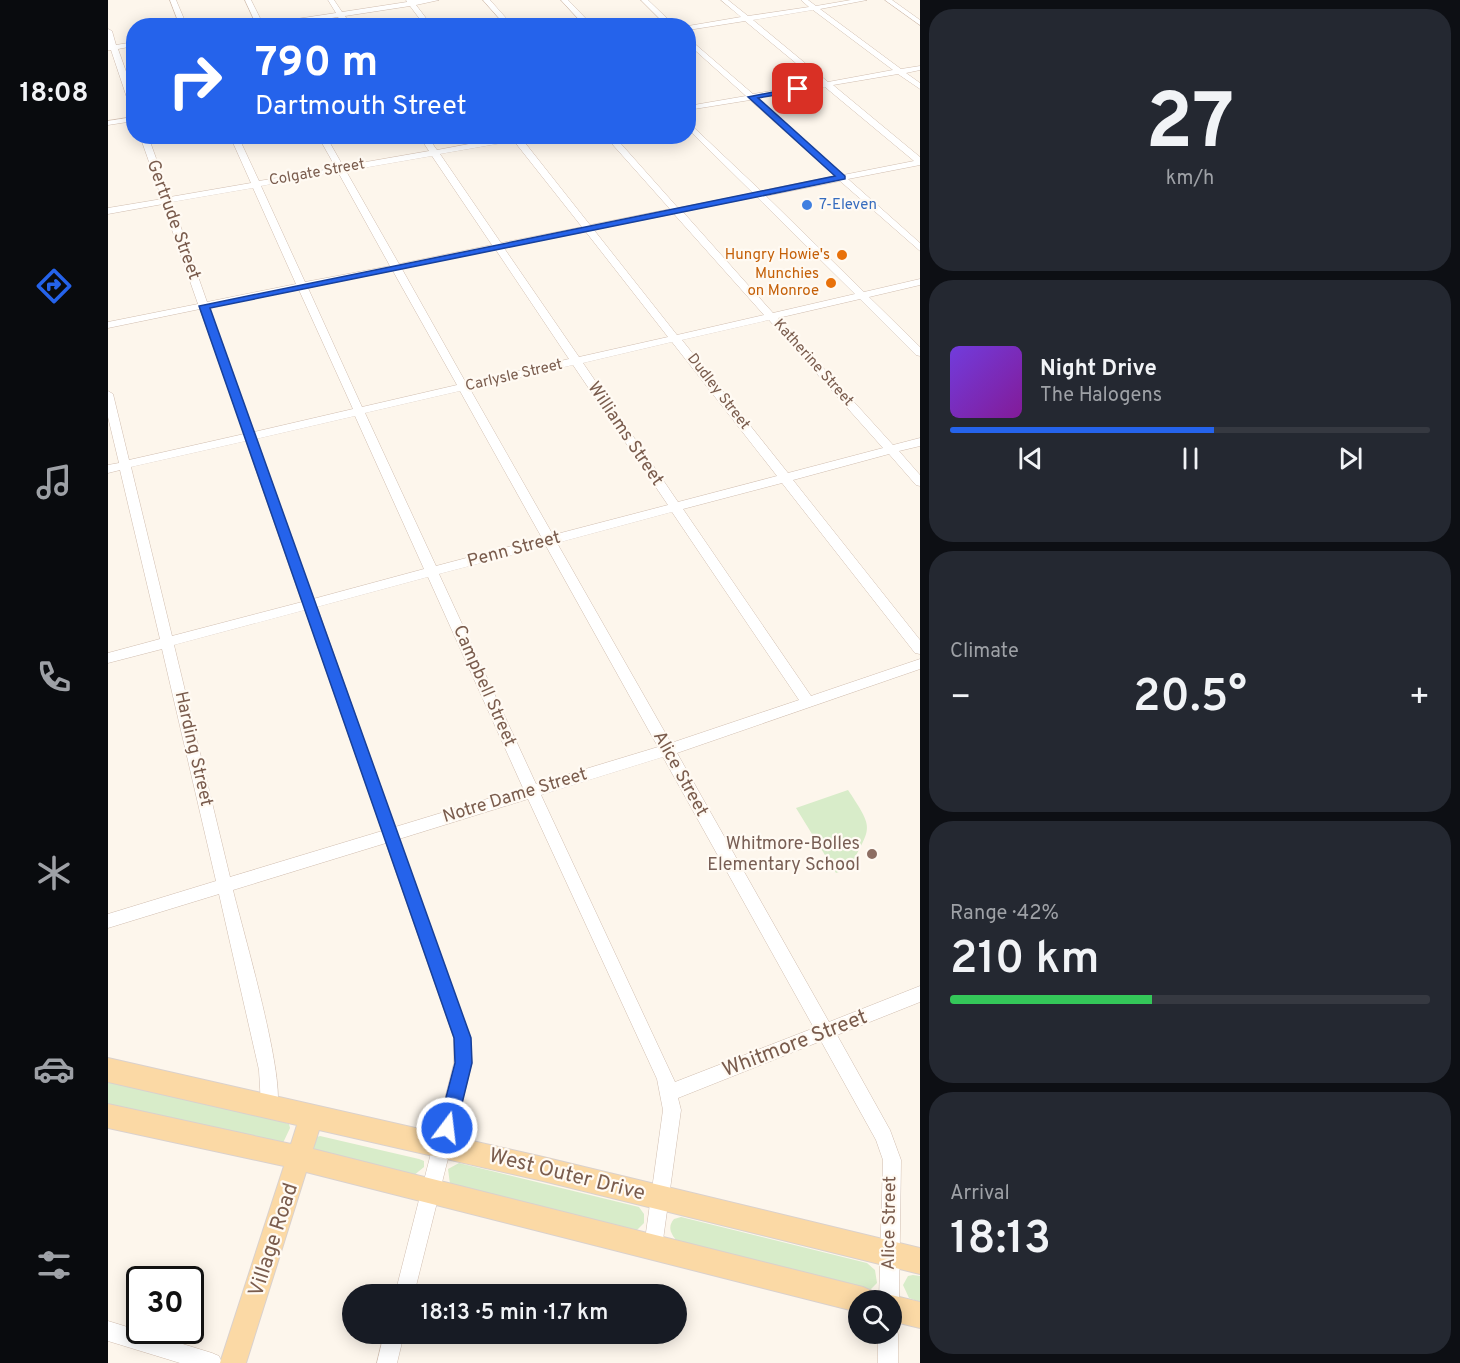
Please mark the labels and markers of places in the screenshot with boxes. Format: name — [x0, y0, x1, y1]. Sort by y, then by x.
pin — [772, 63, 823, 114]
place label: 7-Eleven — [819, 196, 877, 215]
marker: 7-Eleven — [800, 198, 814, 212]
place label: Hungry Howie's — [725, 246, 830, 265]
marker: Hungry Howie's — [835, 248, 849, 262]
place label: Munchies on Monroe — [748, 265, 819, 301]
marker: Munchies on Monroe — [824, 276, 838, 290]
place label: Whitmore-Bolles Elementary School — [707, 833, 860, 877]
marker: Whitmore-Bolles Elementary School — [865, 847, 879, 861]

